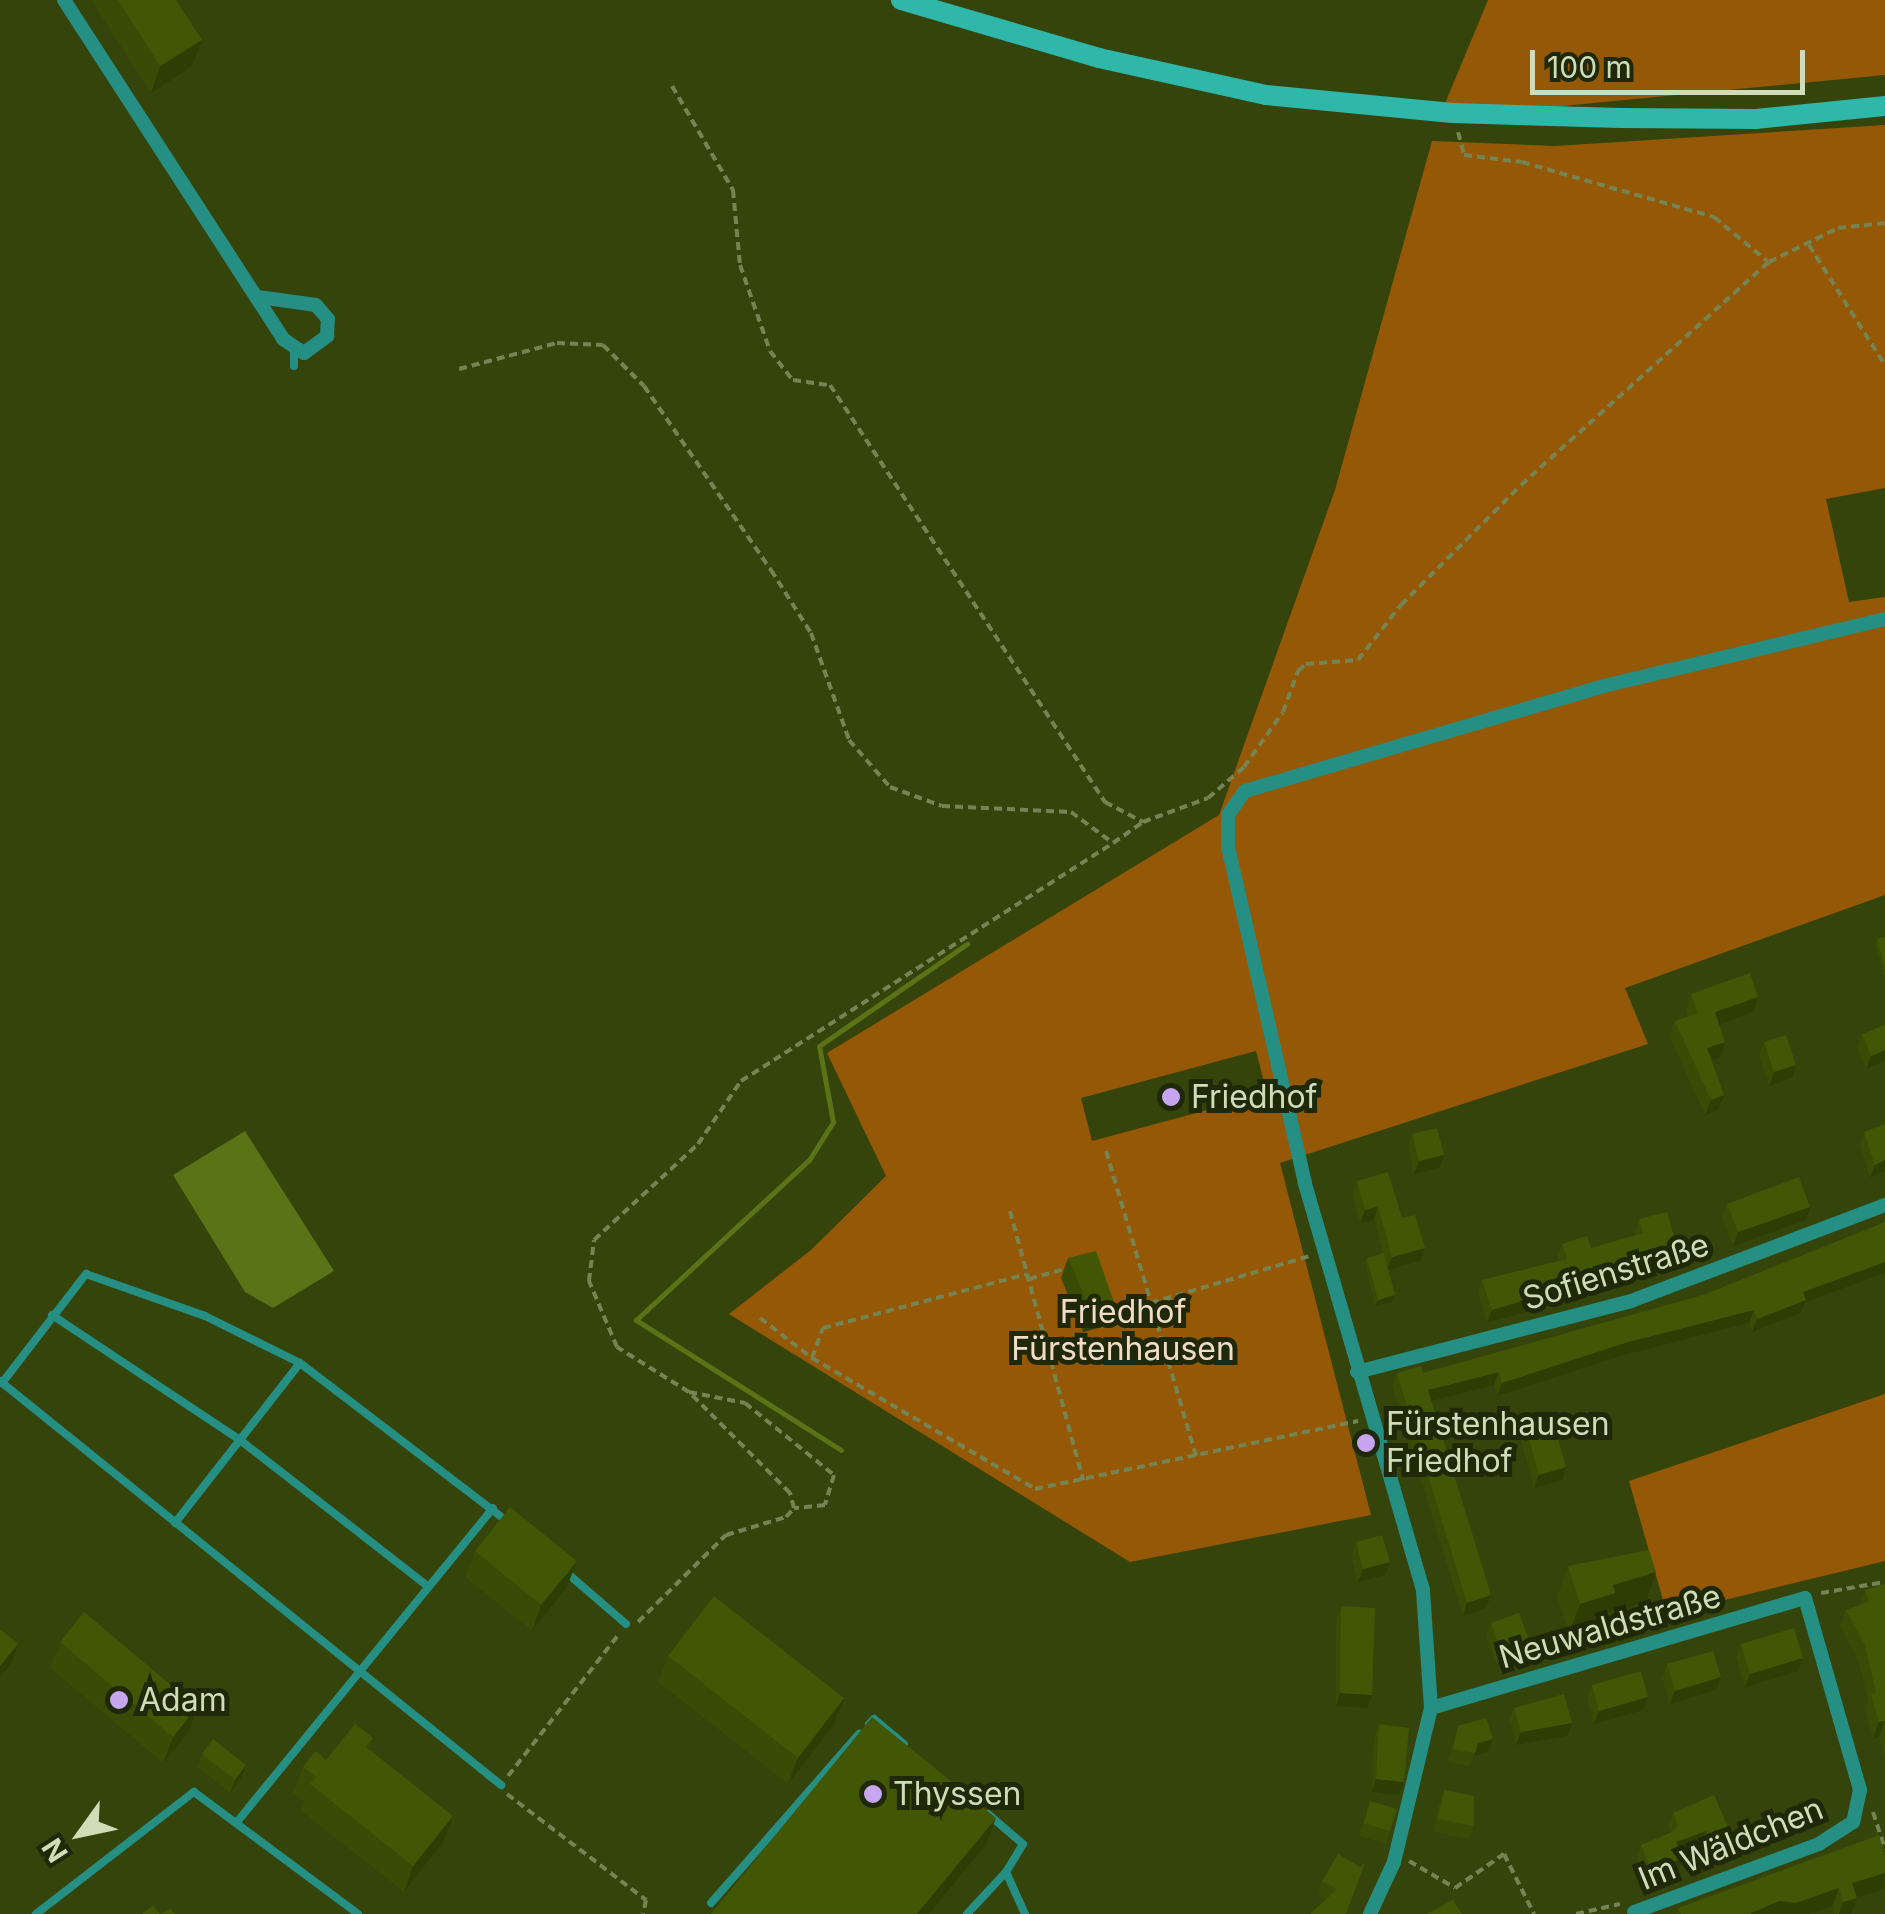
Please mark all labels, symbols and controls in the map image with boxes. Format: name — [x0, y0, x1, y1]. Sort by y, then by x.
scale bar — [1535, 30, 1810, 92]
text: 100 m — [1547, 49, 1632, 85]
place label: Friedhof — [1191, 1078, 1317, 1116]
marker: Friedhof — [1160, 1086, 1182, 1108]
street label: Sofienstraße — [1518, 1225, 1714, 1319]
park label: Friedhof Fürstenhausen — [1011, 1294, 1235, 1369]
place label: Fürstenhausen Friedhof — [1386, 1406, 1610, 1481]
marker: Fürstenhausen Friedhof — [1355, 1432, 1377, 1454]
street label: Neuwaldstraße — [1495, 1577, 1725, 1677]
place label: Adam — [139, 1681, 227, 1719]
marker: Adam — [108, 1689, 130, 1711]
place label: Thyssen — [893, 1775, 1021, 1813]
marker: Thyssen — [862, 1783, 884, 1805]
north arrow — [30, 1784, 130, 1884]
street label: Im Wäldchen — [1633, 1790, 1829, 1898]
text: N — [35, 1832, 75, 1869]

